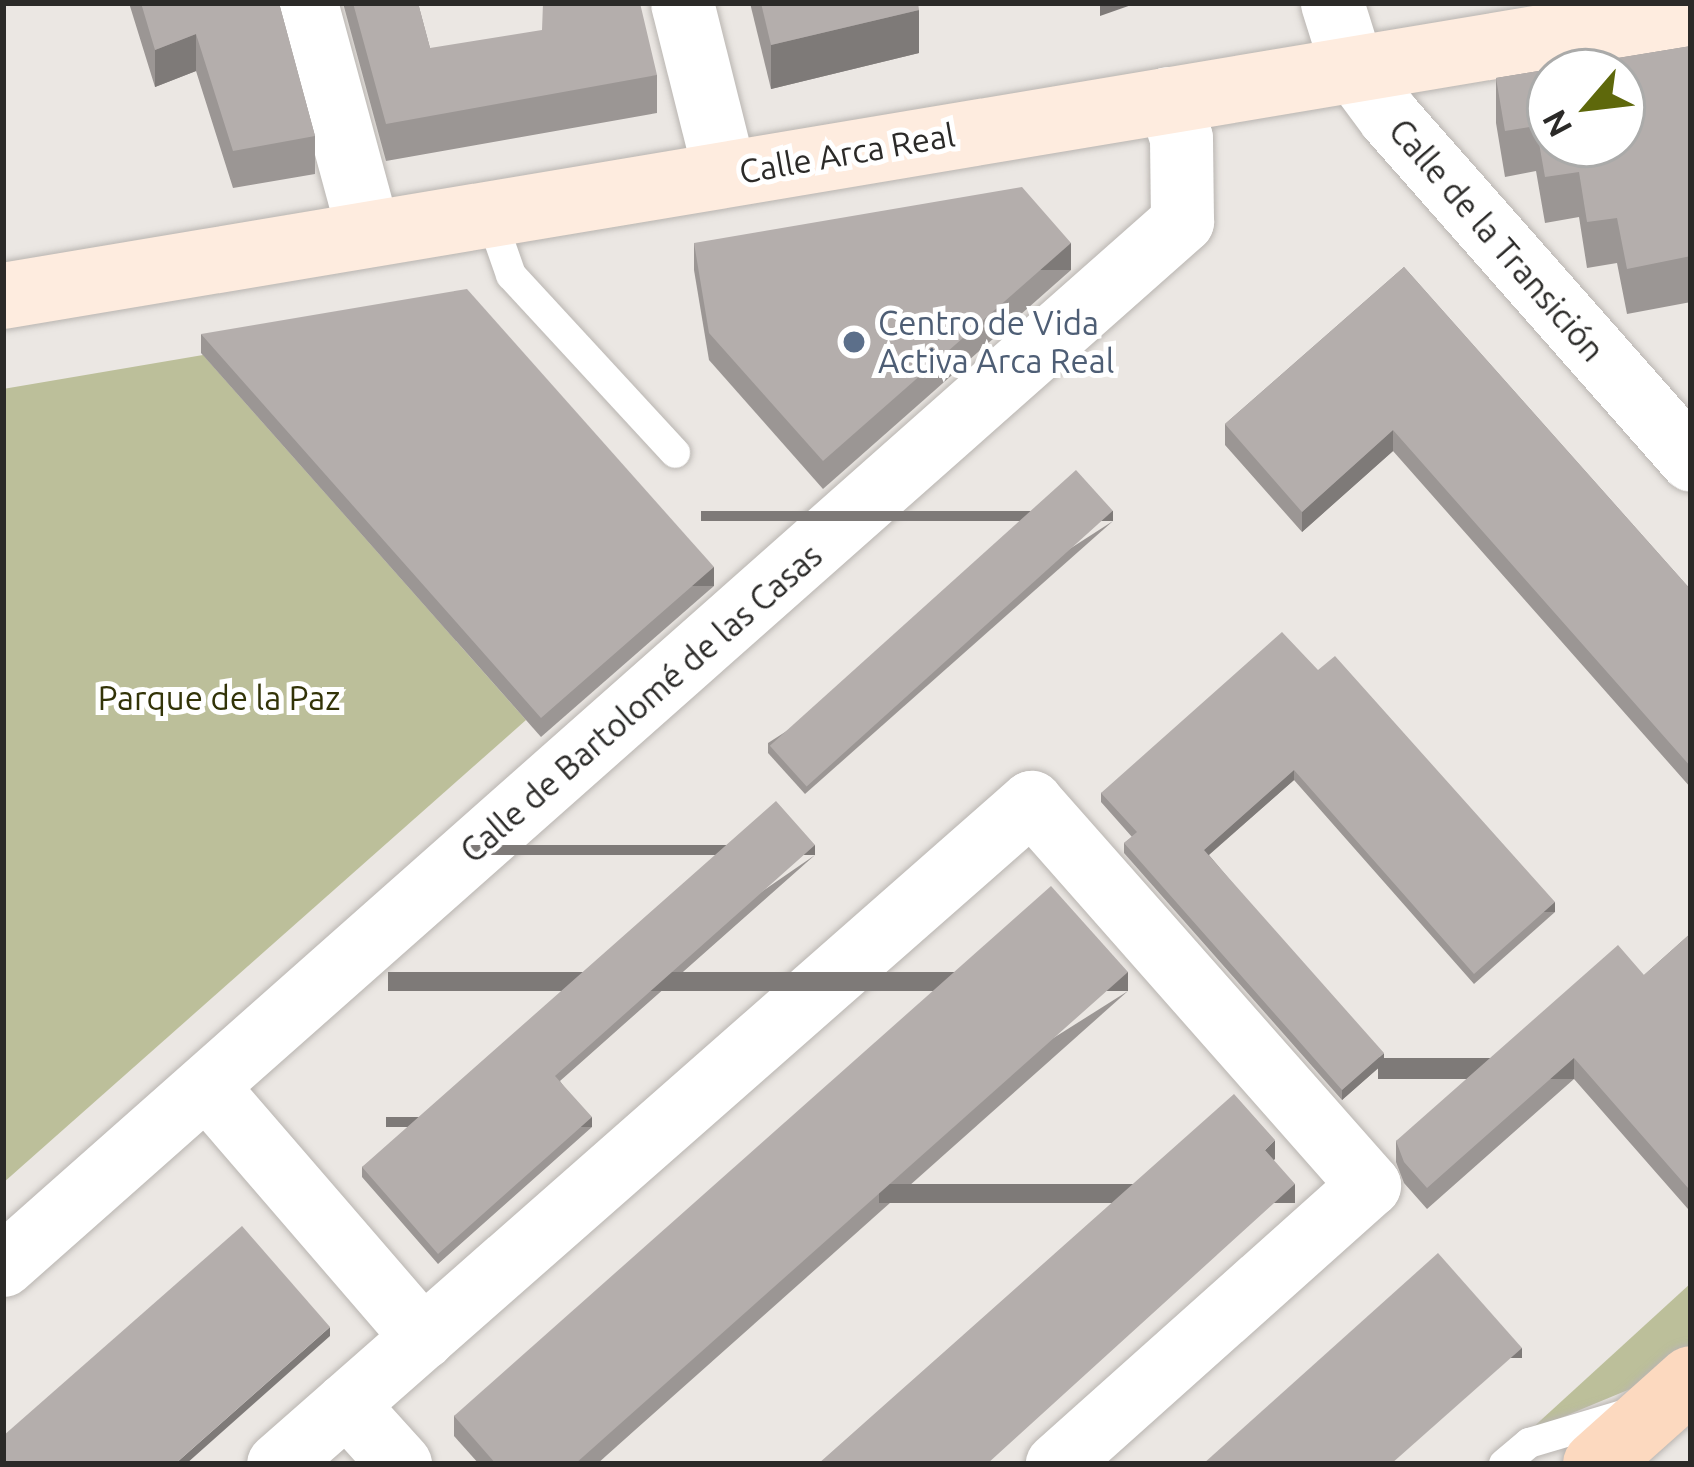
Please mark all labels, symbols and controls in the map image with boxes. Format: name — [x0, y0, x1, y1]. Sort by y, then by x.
north arrow — [1526, 48, 1646, 168]
text: N — [1534, 104, 1579, 143]
street label: Calle de la Transición — [1381, 111, 1613, 369]
street label: Calle Arca Real — [736, 115, 958, 191]
place label: Centro de Vida Activa Arca Real — [878, 303, 1114, 381]
marker: Centro de Vida Activa Arca Real — [841, 329, 867, 355]
street label: Calle de Bartolomé de las Casas — [452, 535, 830, 871]
park label: Parque de la Paz — [98, 678, 340, 718]

